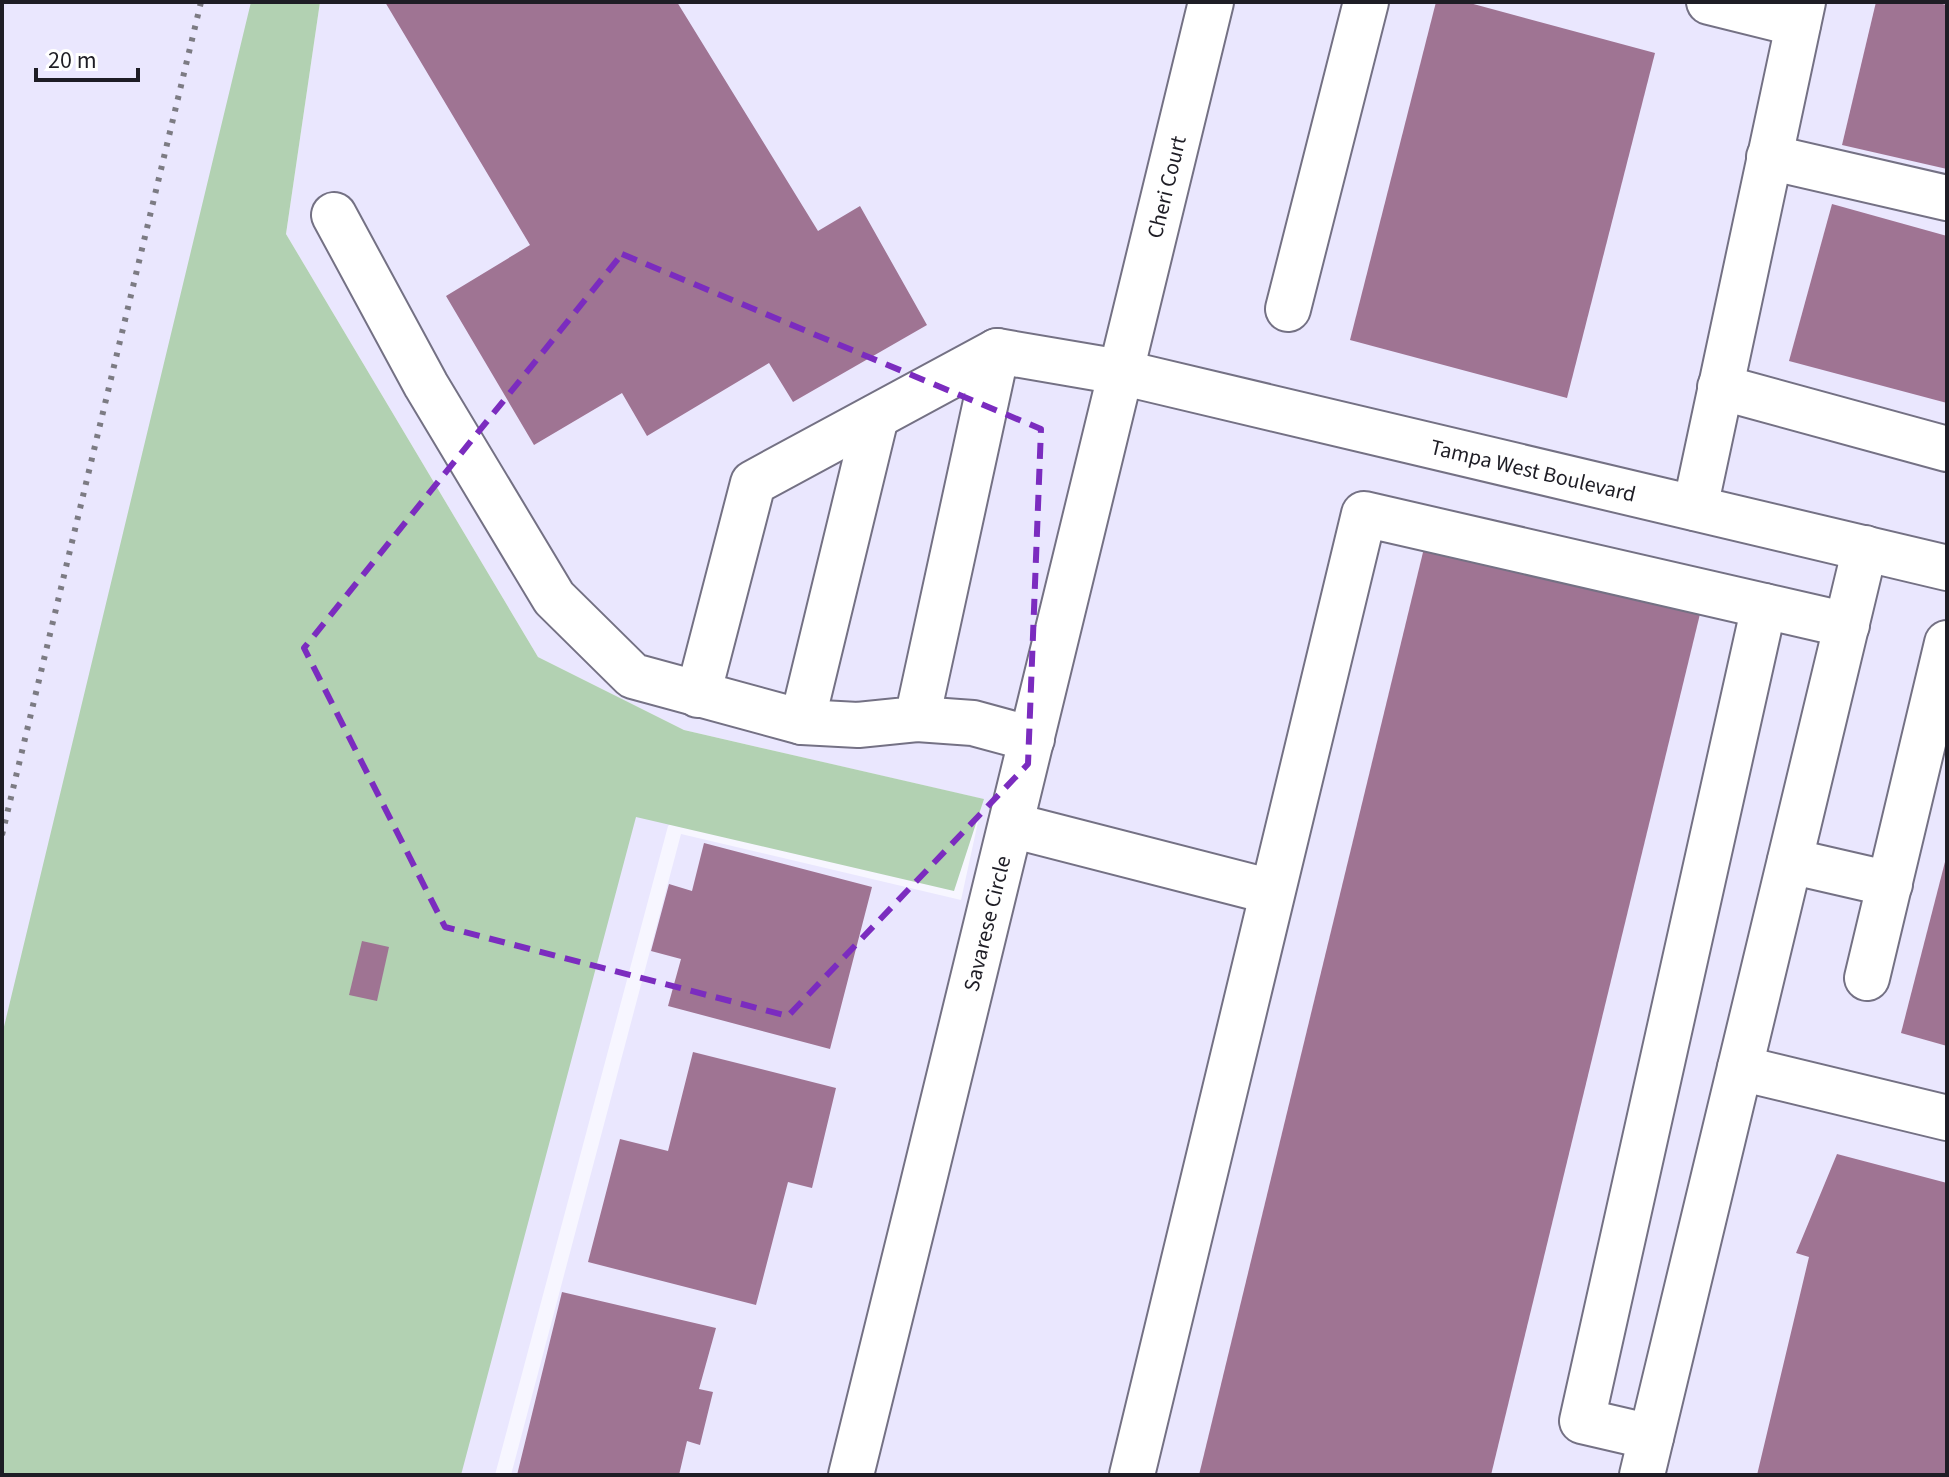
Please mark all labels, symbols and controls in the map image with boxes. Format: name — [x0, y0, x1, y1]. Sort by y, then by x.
scale bar — [36, 32, 138, 82]
text: 20 m — [48, 43, 97, 78]
street label: Cheri Court — [1139, 132, 1195, 242]
street label: Tampa West Boulevard — [1427, 431, 1639, 511]
street label: Savarese Circle — [955, 852, 1019, 995]

